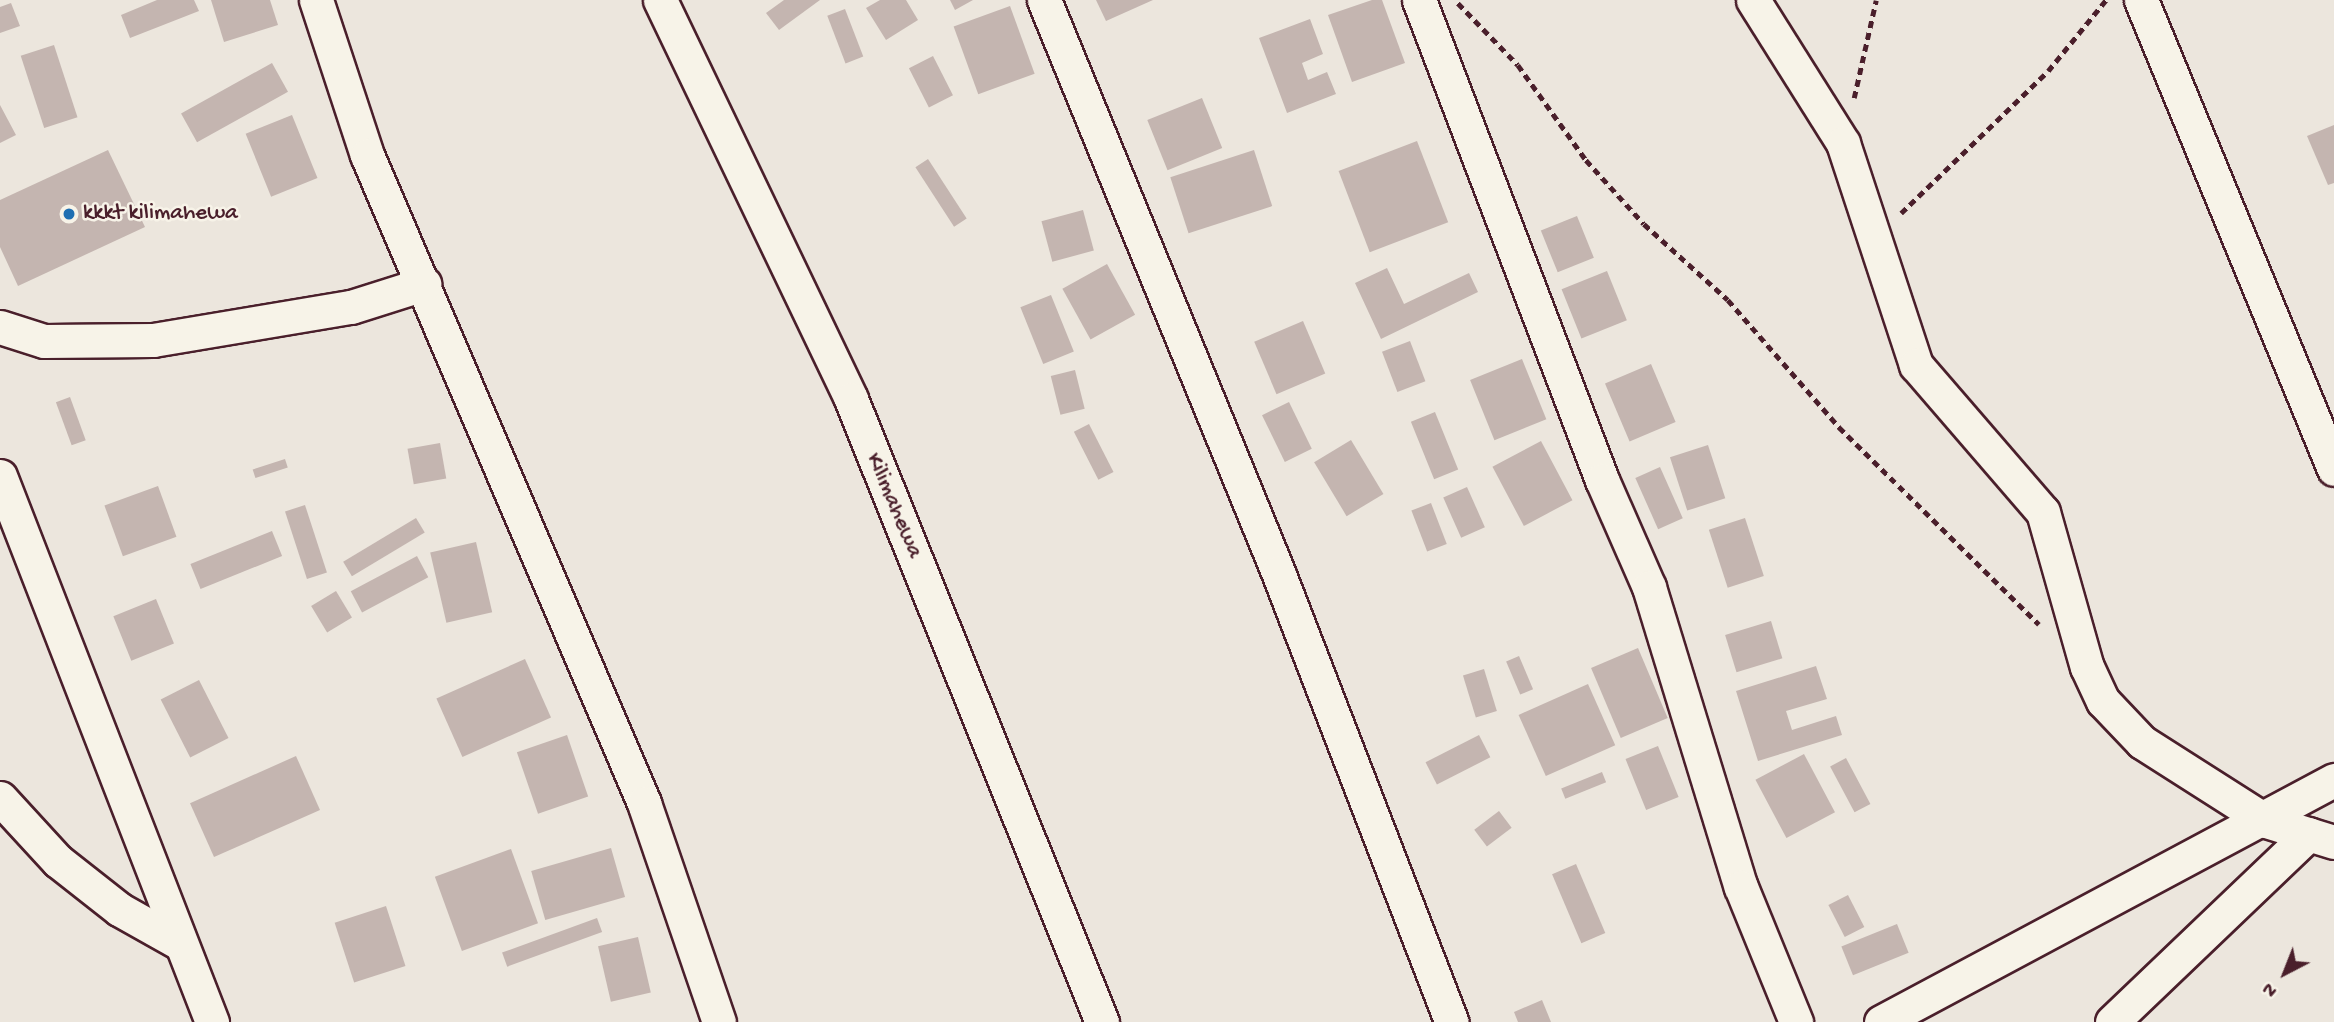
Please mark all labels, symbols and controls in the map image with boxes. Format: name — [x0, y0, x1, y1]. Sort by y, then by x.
place label: kkkt kilimahewa — [83, 200, 238, 228]
marker: kkkt kilimahewa — [61, 206, 77, 222]
street label: Kilimahewa — [858, 449, 928, 563]
north arrow — [2250, 938, 2320, 1008]
text: N — [2258, 976, 2283, 1002]

